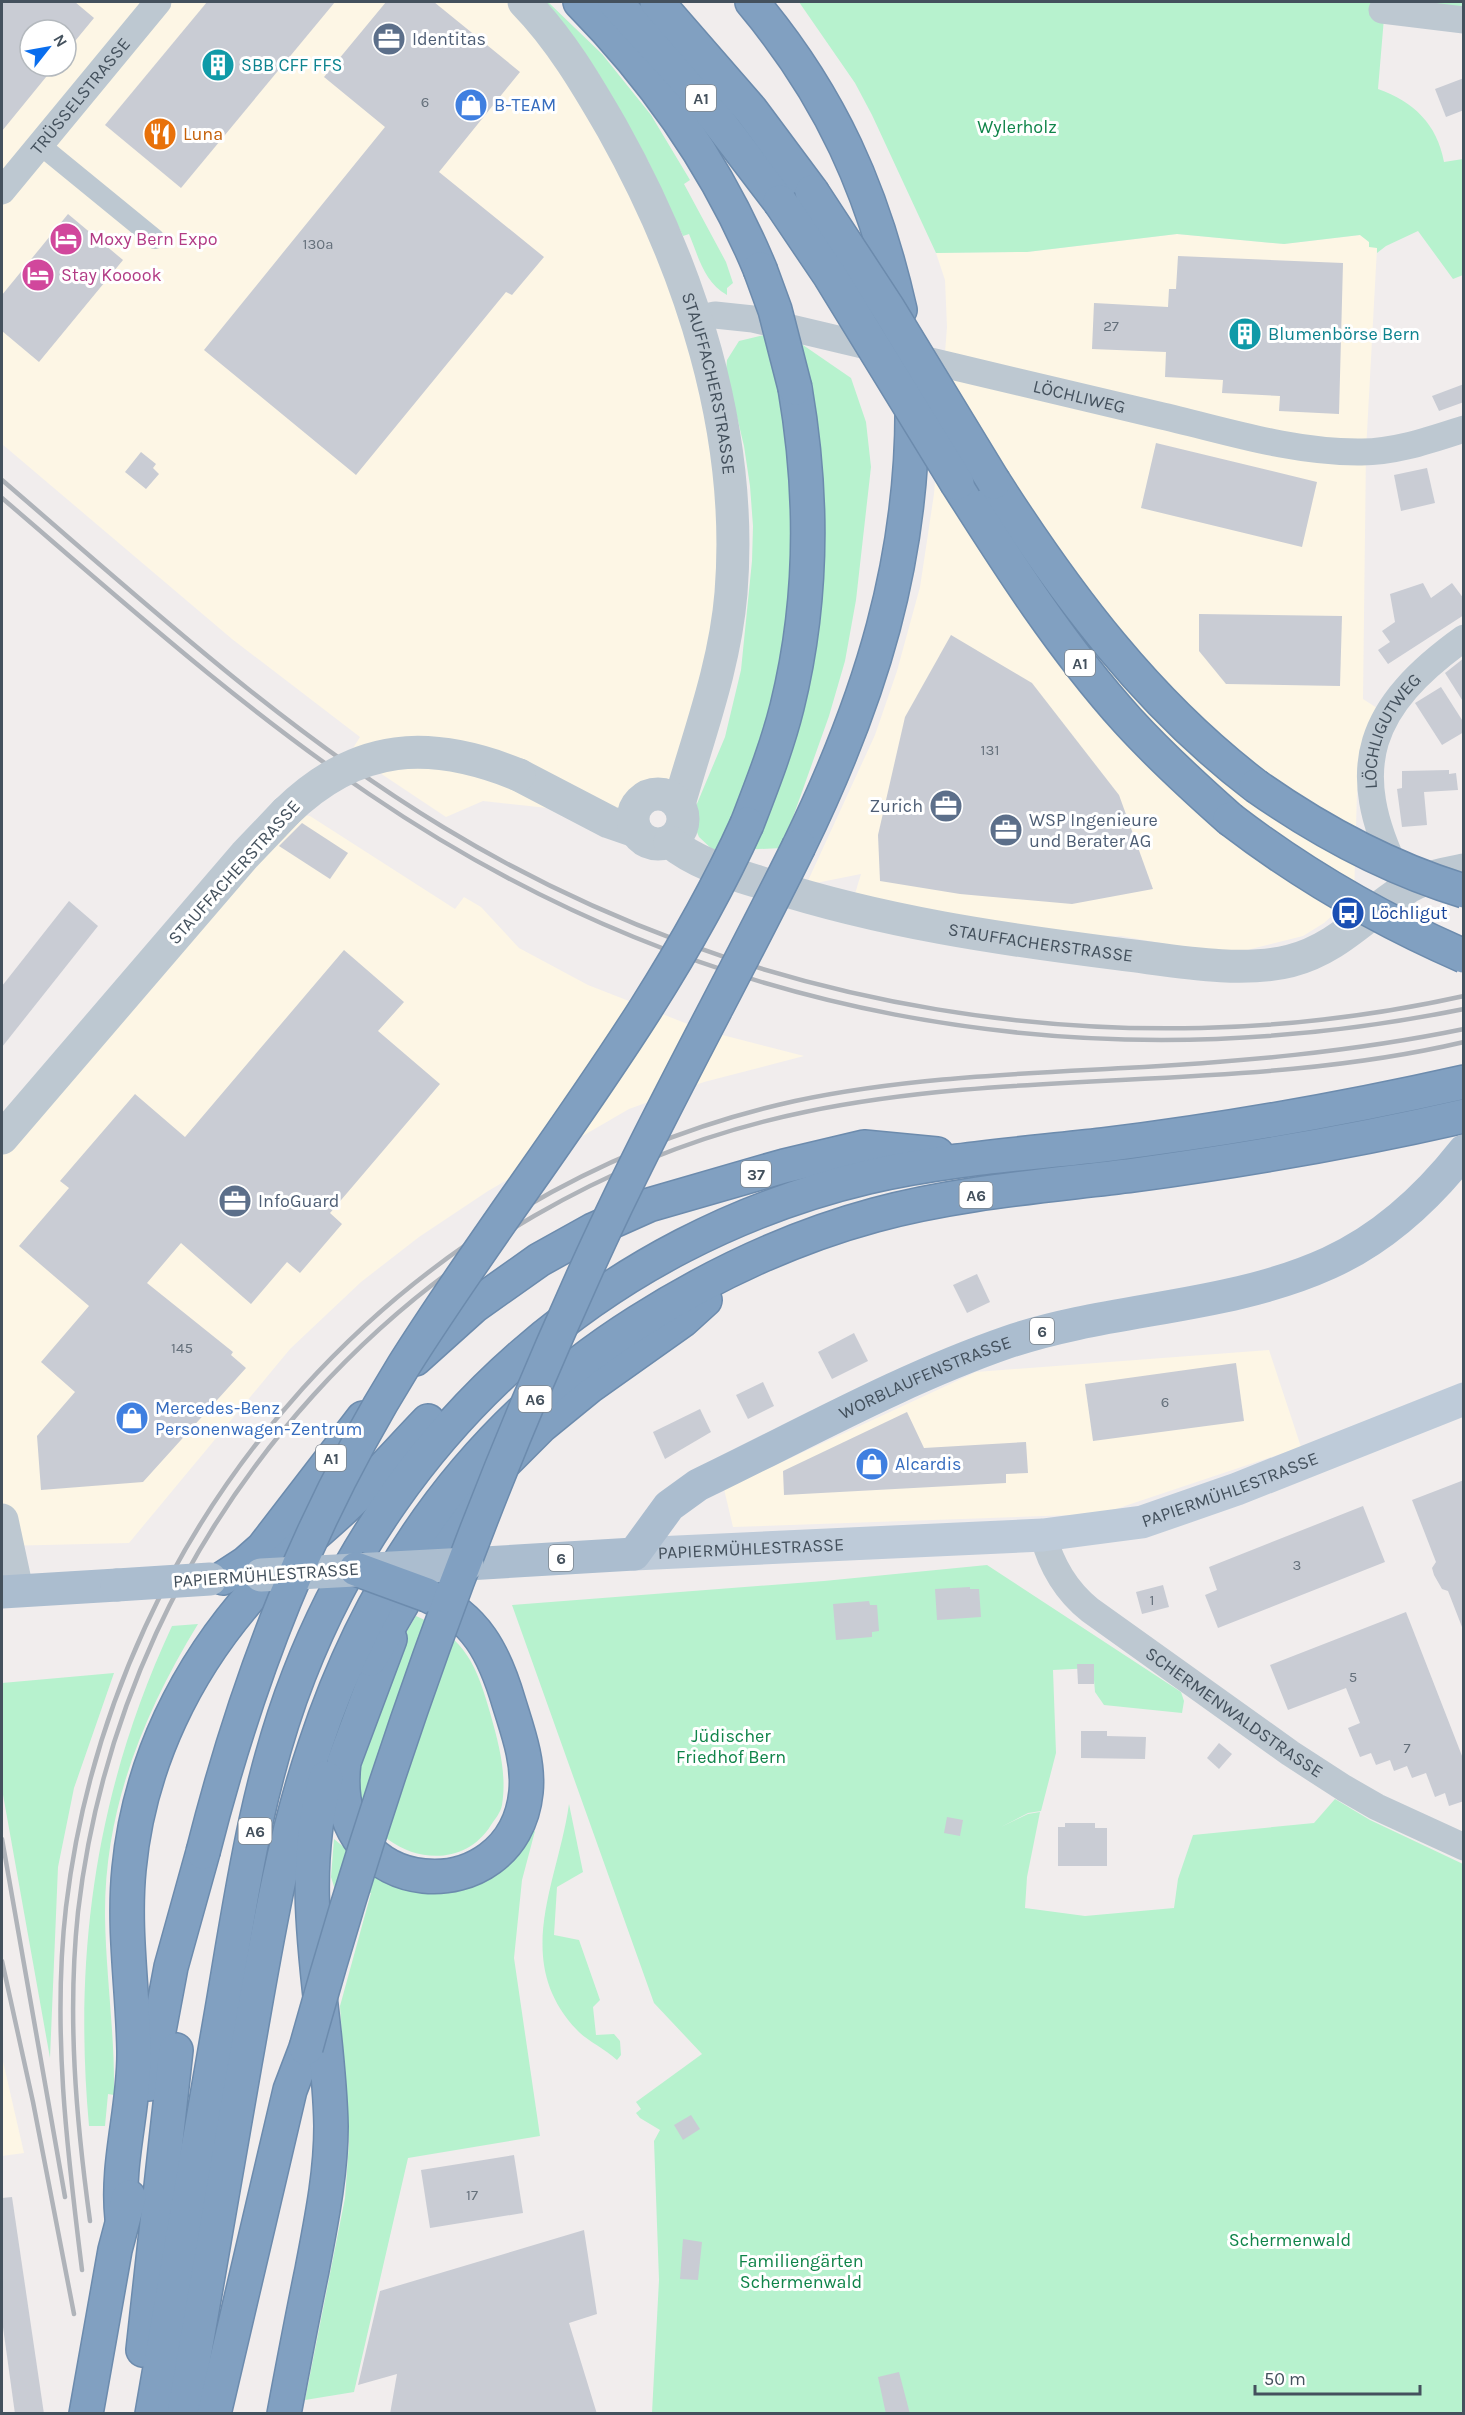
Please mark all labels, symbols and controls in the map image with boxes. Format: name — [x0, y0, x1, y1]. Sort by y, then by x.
north arrow — [18, 18, 78, 78]
office icon: Identitas — [371, 21, 407, 57]
place label: Identitas — [412, 28, 486, 50]
text: N — [49, 31, 72, 50]
street label: TRÜSSELSTRASSE — [26, 33, 135, 159]
building icon: SBB CFF FFS — [200, 47, 236, 83]
place label: SBB CFF FFS — [241, 54, 342, 76]
road number: A1 — [686, 85, 716, 111]
shop icon: B-TEAM — [453, 87, 489, 123]
house number: 6 — [421, 93, 429, 111]
place label: B-TEAM — [494, 94, 556, 116]
restaurant icon: Luna — [142, 116, 178, 152]
park label: Wylerholz — [977, 116, 1057, 138]
place label: Luna — [183, 123, 223, 145]
hotel icon: Moxy Bern Expo — [48, 221, 84, 257]
place label: Moxy Bern Expo — [89, 228, 218, 250]
house number: 130a — [303, 235, 333, 253]
hotel icon: Stay Kooook — [20, 257, 56, 293]
place label: Stay Kooook — [61, 264, 162, 286]
street label: STAUFFACHERSTRASSE — [677, 289, 740, 476]
building icon: Blumenbörse Bern — [1227, 316, 1263, 352]
house number: 27 — [1103, 317, 1119, 335]
place label: Blumenbörse Bern — [1268, 323, 1420, 345]
street label: LÖCHLIWEG — [1031, 375, 1128, 418]
road number: A1 — [1065, 650, 1095, 676]
street label: LÖCHLIGUTWEG — [1359, 668, 1426, 790]
house number: 131 — [981, 741, 999, 759]
office icon: Zurich — [928, 788, 964, 824]
street label: STAUFFACHERSTRASSE — [163, 795, 305, 949]
place label: Zurich — [869, 795, 923, 817]
place label: WSP Ingenieure und Berater AG — [1029, 809, 1158, 852]
office icon: WSP Ingenieure und Berater AG — [988, 812, 1024, 848]
bus stop icon: Löchligut — [1330, 895, 1366, 931]
place label: Löchligut — [1371, 902, 1448, 924]
street label: STAUFFACHERSTRASSE — [947, 918, 1135, 967]
road number: 37 — [741, 1161, 771, 1187]
road number: A6 — [960, 1182, 992, 1208]
office icon: InfoGuard — [217, 1183, 253, 1219]
place label: InfoGuard — [258, 1190, 339, 1212]
road number: 6 — [1030, 1318, 1054, 1344]
street label: WORBLAUFENSTRASSE — [835, 1331, 1014, 1424]
house number: 145 — [171, 1339, 193, 1357]
road number: A6 — [518, 1386, 552, 1412]
house number: 6 — [1161, 1393, 1169, 1411]
place label: Mercedes-Benz Personenwagen-Zentrum — [155, 1397, 362, 1440]
shop icon: Mercedes-Benz Personenwagen-Zentrum — [114, 1400, 150, 1436]
road number: A1 — [316, 1445, 346, 1471]
shop icon: Alcardis — [854, 1446, 890, 1482]
street label: PAPIERMÜHLESTRASSE — [1139, 1447, 1321, 1532]
place label: Alcardis — [895, 1453, 962, 1475]
street label: PAPIERMÜHLESTRASSE — [657, 1533, 845, 1564]
road number: 6 — [549, 1545, 573, 1571]
house number: 3 — [1293, 1556, 1301, 1574]
street label: PAPIERMÜHLESTRASSE — [172, 1558, 360, 1592]
house number: 1 — [1150, 1591, 1154, 1609]
street label: SCHERMENWALDSTRASSE — [1141, 1642, 1327, 1782]
house number: 5 — [1349, 1668, 1357, 1686]
park label: Jüdischer Friedhof Bern — [676, 1725, 786, 1768]
house number: 7 — [1403, 1739, 1411, 1757]
road number: A6 — [238, 1818, 272, 1844]
house number: 17 — [466, 2186, 478, 2204]
park label: Schermenwald — [1229, 2229, 1351, 2251]
park label: Familiengärten Schermenwald — [738, 2250, 864, 2293]
scale bar — [1255, 2358, 1420, 2396]
text: 50 m — [1264, 2368, 1306, 2390]

